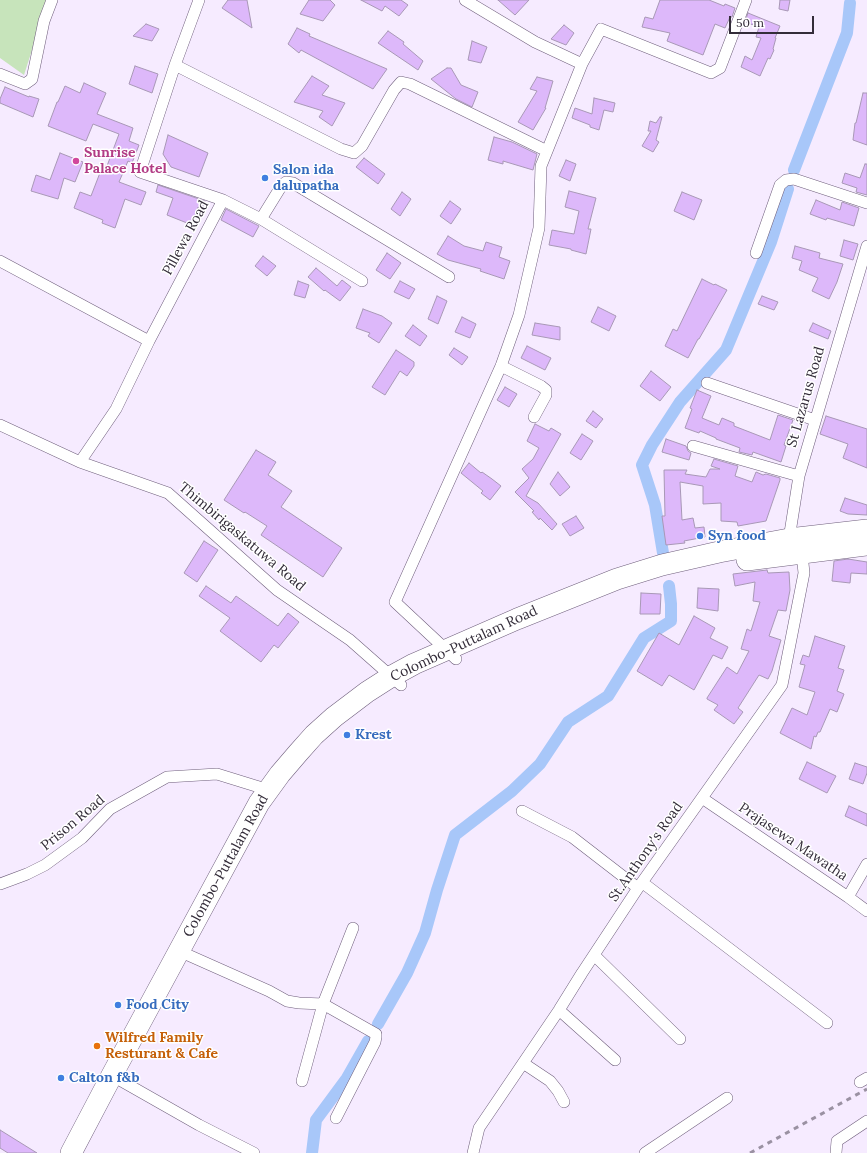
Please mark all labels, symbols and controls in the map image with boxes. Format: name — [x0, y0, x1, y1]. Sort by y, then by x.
scale bar — [731, 8, 816, 34]
text: 50 m — [736, 15, 764, 30]
place label: Sunrise Palace Hotel — [84, 145, 167, 178]
marker: Sunrise Palace Hotel — [71, 156, 81, 166]
place label: Salon ida dalupatha — [273, 162, 339, 194]
marker: Salon ida dalupatha — [260, 173, 270, 183]
street label: Pillewa Road — [159, 198, 213, 278]
street label: St Lazarus Road — [784, 345, 828, 449]
street label: Thimbirigaskatuwa Road — [175, 479, 309, 595]
place label: Syn food — [708, 528, 766, 544]
marker: Syn food — [695, 531, 705, 541]
street label: Colombo-Puttalam Road — [388, 603, 540, 685]
place label: Krest — [355, 727, 392, 743]
marker: Krest — [342, 730, 352, 740]
street label: Prison Road — [38, 792, 108, 854]
street label: Colombo-Puttalam Road — [180, 792, 272, 940]
street label: St.Anthony's Road — [605, 799, 687, 905]
street label: Prajasewa Mawatha — [735, 799, 851, 885]
place label: Food City — [126, 997, 189, 1013]
marker: Food City — [113, 1000, 123, 1010]
place label: Wilfred Family Resturant & Cafe — [105, 1030, 218, 1062]
marker: Wilfred Family Resturant & Cafe — [92, 1041, 102, 1051]
place label: Calton f&b — [69, 1070, 139, 1086]
marker: Calton f&b — [56, 1073, 66, 1083]

